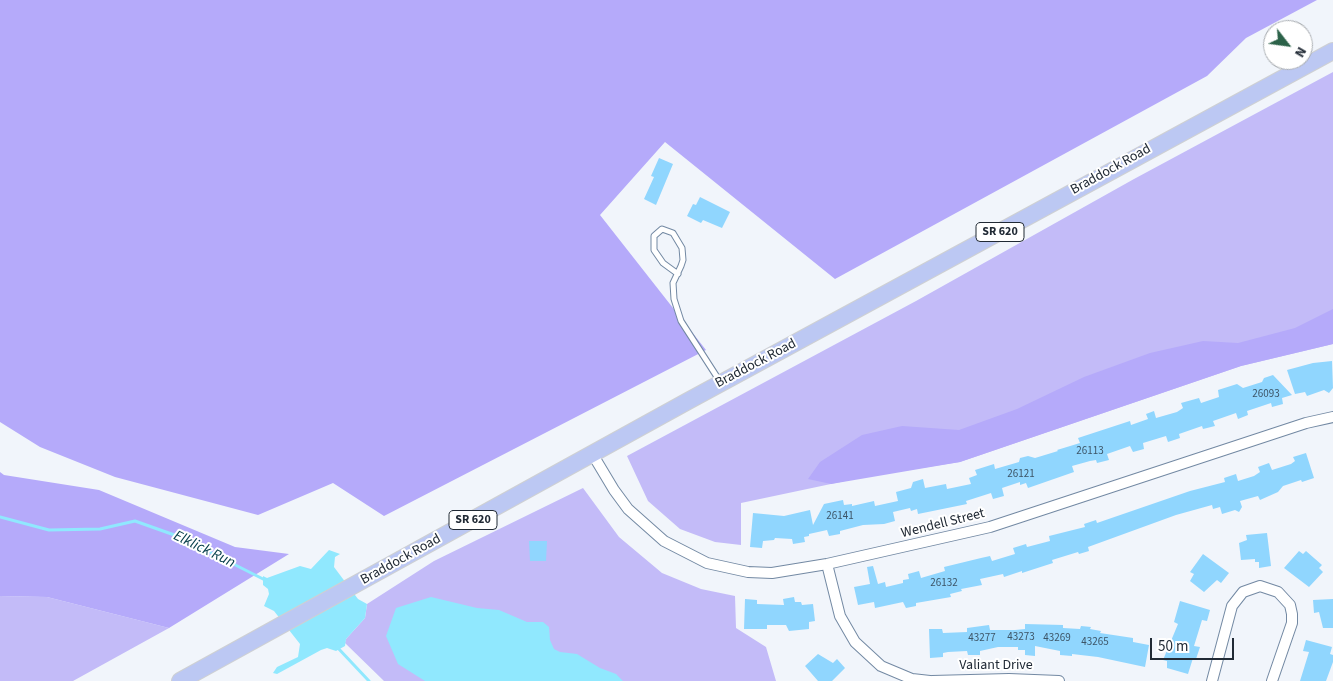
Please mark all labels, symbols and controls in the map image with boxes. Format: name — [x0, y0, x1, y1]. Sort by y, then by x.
north arrow — [1263, 20, 1313, 70]
text: N — [1289, 43, 1311, 61]
street label: Braddock Road — [1068, 141, 1154, 199]
road number: SR 620 — [976, 222, 1024, 242]
street label: Braddock Road — [713, 336, 799, 392]
house number: 26093 — [1252, 388, 1280, 402]
house number: 26113 — [1076, 445, 1104, 459]
house number: 26121 — [1007, 468, 1035, 482]
street label: Wendell Street — [900, 506, 986, 542]
road number: SR 620 — [449, 510, 497, 530]
house number: 26141 — [826, 510, 854, 524]
water label: Elklick Run — [170, 527, 238, 573]
street label: Braddock Road — [358, 531, 444, 589]
house number: 26132 — [930, 577, 958, 591]
scale bar — [1153, 628, 1237, 660]
house number: 43273 — [1007, 631, 1035, 645]
house number: 43277 — [968, 632, 996, 646]
house number: 43269 — [1043, 632, 1071, 646]
house number: 43265 — [1081, 636, 1109, 650]
text: 50 m — [1158, 636, 1188, 657]
street label: Valiant Drive — [959, 658, 1033, 674]

